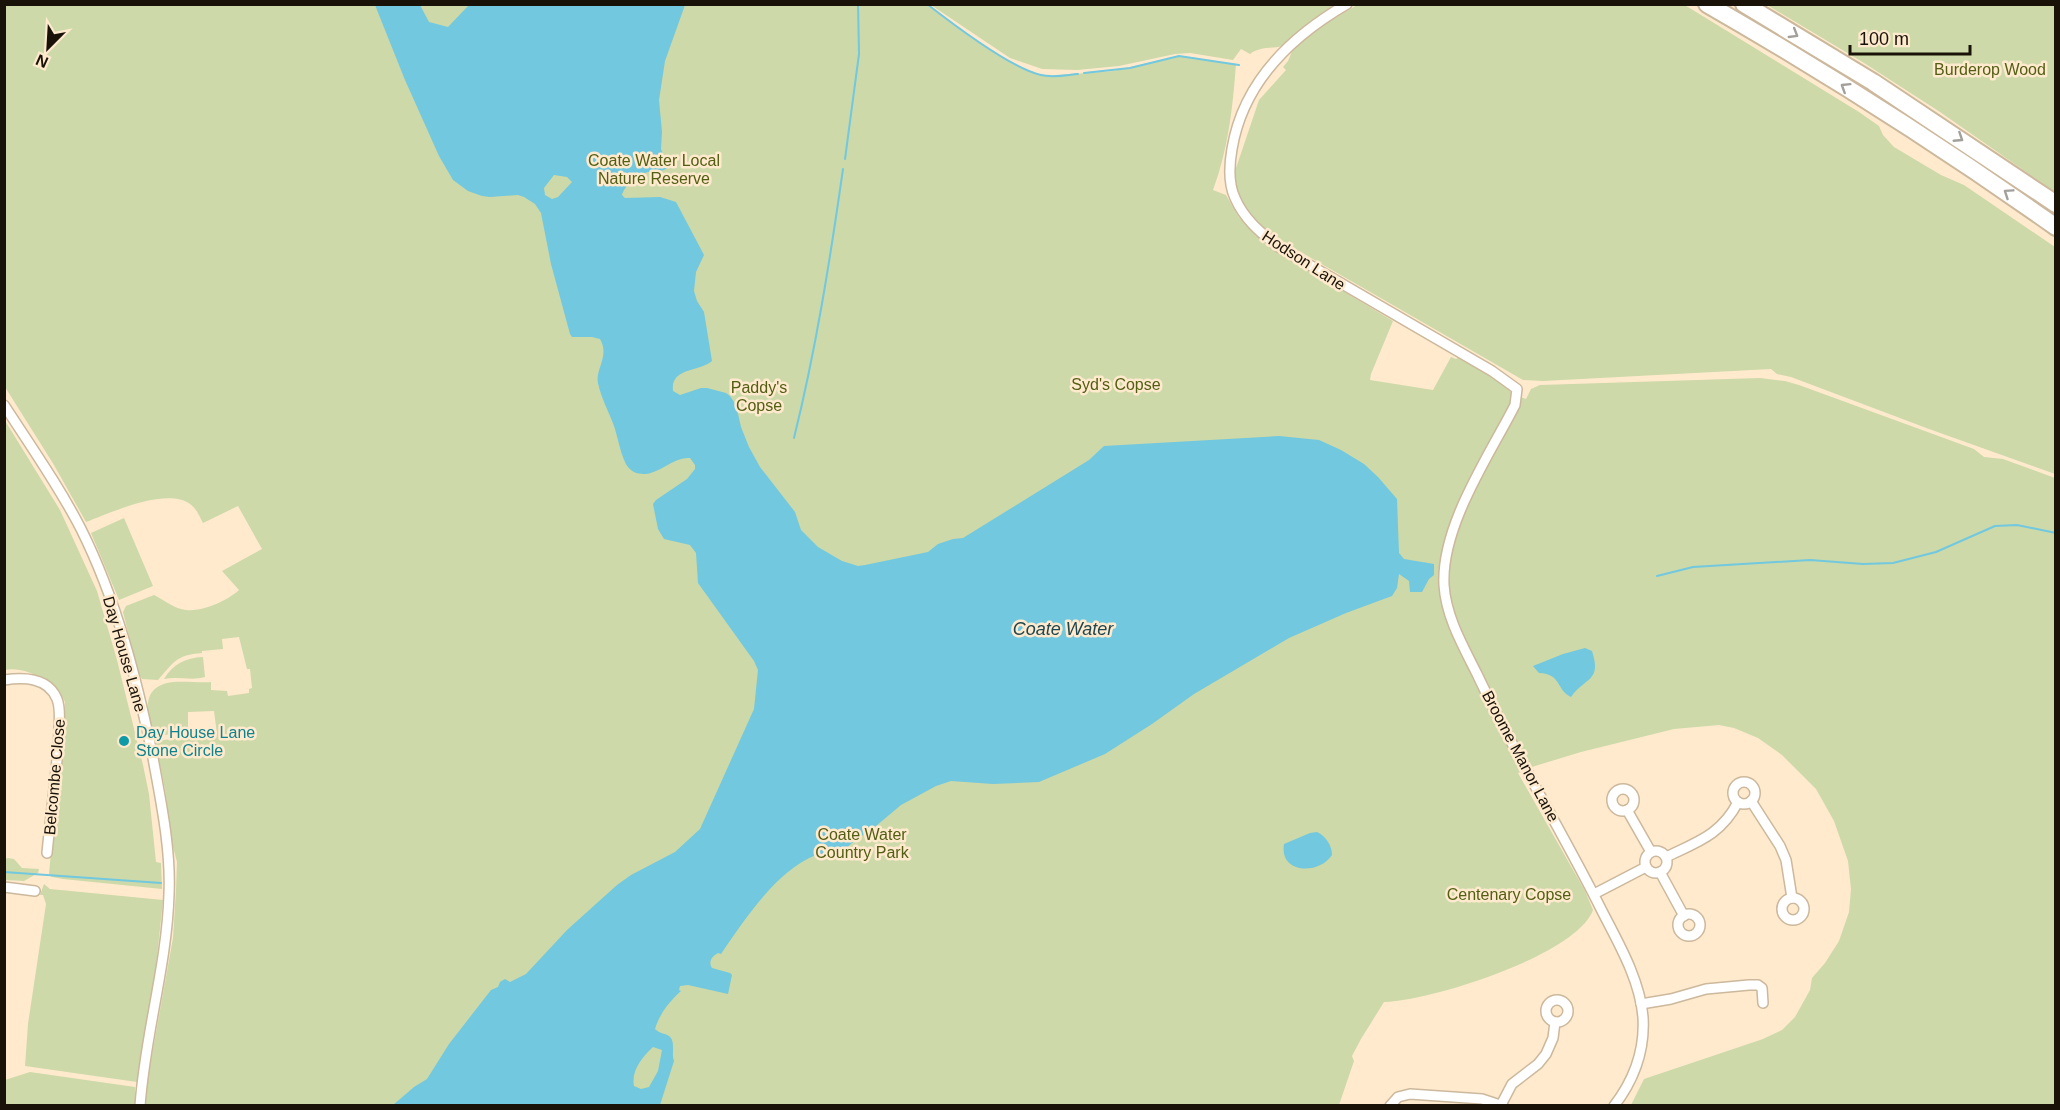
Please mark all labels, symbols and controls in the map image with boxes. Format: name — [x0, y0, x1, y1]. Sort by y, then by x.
north arrow — [18, 18, 78, 78]
scale bar — [1850, 18, 1970, 56]
one-way arrow — [1788, 27, 1798, 39]
text: 100 m — [1859, 29, 1909, 49]
text: N — [33, 51, 51, 71]
park label: Burderop Wood — [1934, 61, 2046, 78]
one-way arrow — [1841, 82, 1851, 94]
one-way arrow — [1952, 131, 1963, 142]
park label: Coate Water Local Nature Reserve — [588, 152, 720, 187]
one-way arrow — [2003, 189, 2014, 200]
street label: Hodson Lane — [1259, 227, 1348, 294]
park label: Syd's Copse — [1071, 376, 1161, 393]
park label: Paddy's Copse — [731, 379, 787, 414]
street label: Day House Lane — [100, 595, 149, 714]
water label: Coate Water — [1013, 619, 1114, 639]
street label: Broome Manor Lane — [1479, 688, 1562, 825]
street label: Belcombe Close — [41, 718, 68, 836]
place label: Day House Lane Stone Circle — [136, 724, 255, 759]
marker: Day House Lane Stone Circle — [117, 734, 131, 748]
park label: Coate Water Country Park — [815, 826, 910, 861]
park label: Centenary Copse — [1447, 886, 1571, 903]

